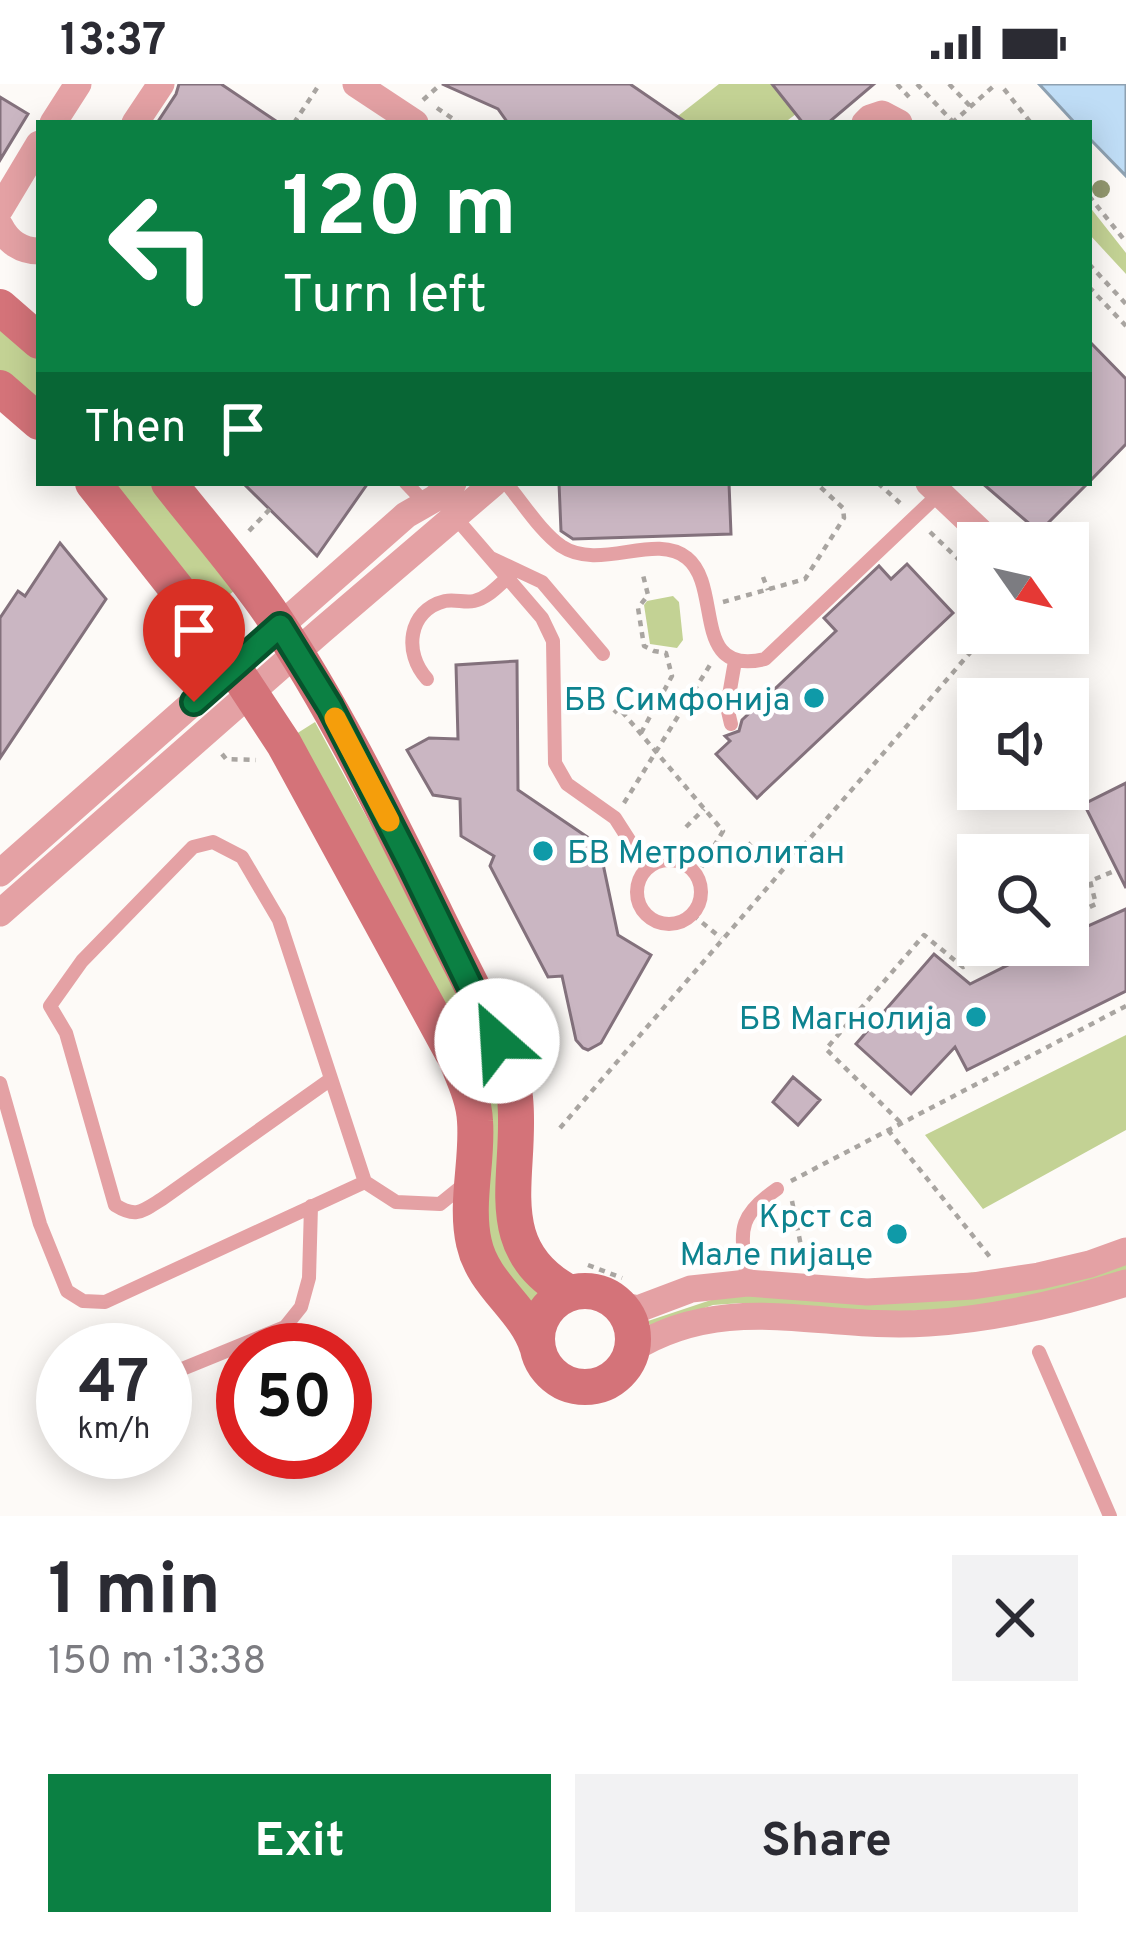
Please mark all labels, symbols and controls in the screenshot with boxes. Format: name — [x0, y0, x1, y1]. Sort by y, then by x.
text: 13:37 — [60, 14, 166, 71]
text: 120 m — [282, 159, 517, 265]
icon: left — [84, 168, 240, 324]
text: Turn left — [282, 263, 487, 332]
icon: arrive — [210, 396, 276, 462]
text: Then — [84, 401, 186, 458]
north arrow — [957, 522, 1089, 654]
map controls — [957, 522, 1089, 966]
pin — [143, 579, 245, 702]
icon: arrive — [161, 597, 227, 663]
button: sound — [957, 678, 1089, 810]
place label: БВ Симфонија — [564, 681, 790, 723]
marker: БВ Симфонија — [801, 685, 827, 711]
place label: БВ Метрополитан — [567, 834, 845, 876]
button: search — [957, 834, 1089, 966]
marker: БВ Метрополитан — [530, 838, 556, 864]
position arrow — [434, 978, 560, 1104]
place label: БВ Магнолија — [739, 1000, 952, 1042]
marker: БВ Магнолија — [963, 1004, 989, 1030]
place label: Крст са Мале пијаце — [680, 1198, 873, 1278]
marker: Крст са Мале пијаце — [884, 1221, 910, 1247]
speed limit sign: 50 — [216, 1323, 372, 1479]
text: 47 — [79, 1348, 149, 1424]
text: km/h — [78, 1412, 150, 1449]
text: 1 min — [48, 1548, 221, 1640]
button: close — [952, 1555, 1078, 1681]
text: 150 m · 13:38 — [48, 1639, 266, 1688]
button: Exit — [48, 1774, 551, 1912]
button: Share — [575, 1774, 1078, 1912]

